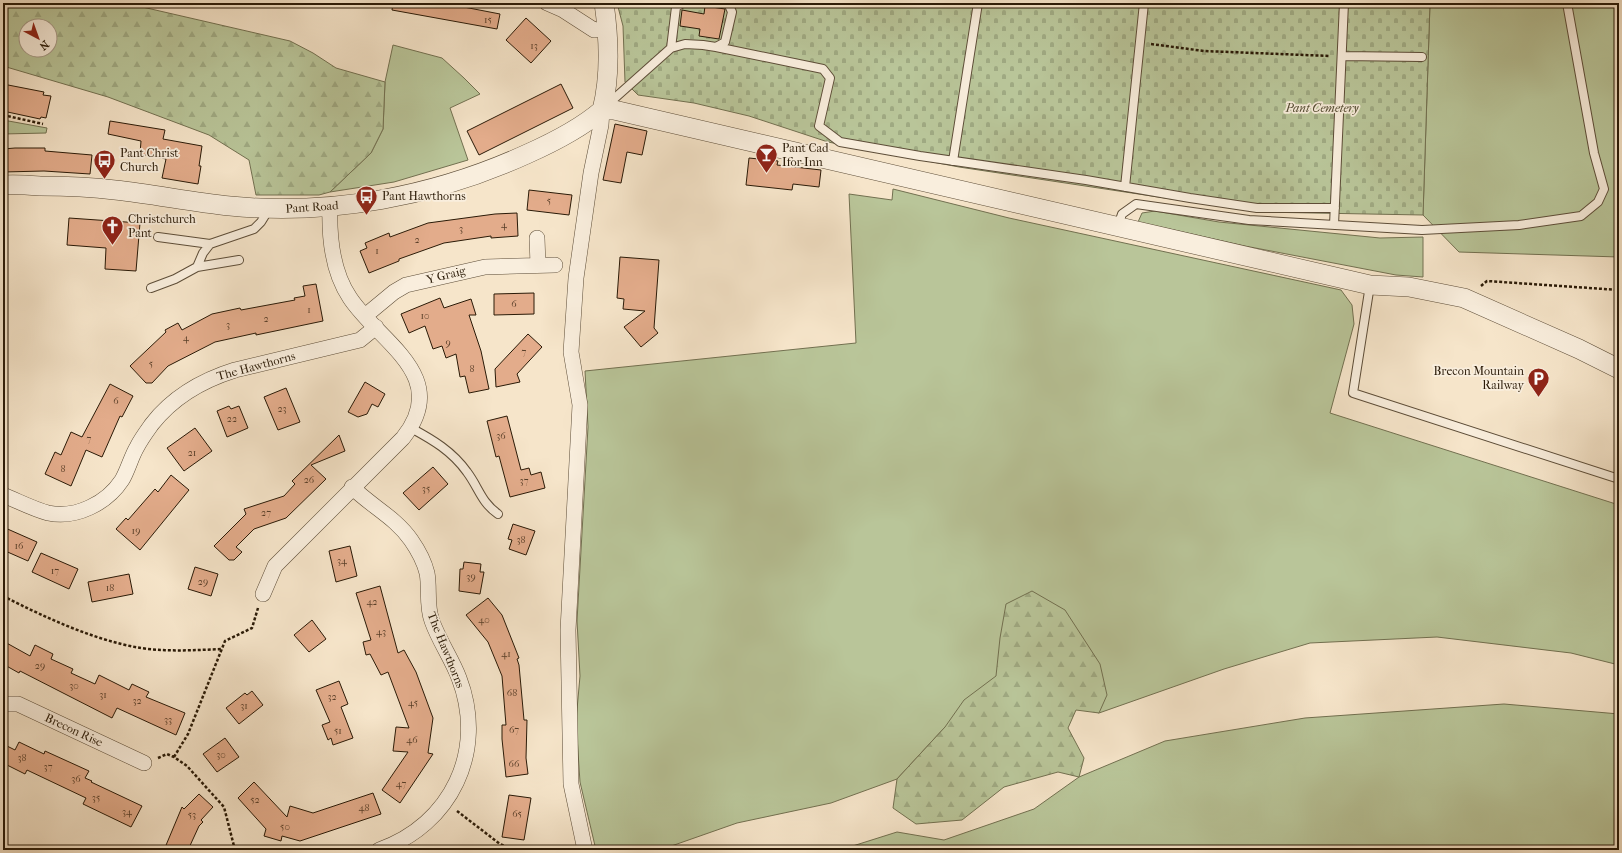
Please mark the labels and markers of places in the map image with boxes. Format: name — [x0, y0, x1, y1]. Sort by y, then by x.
place label: Pant Cad Ifor Inn — [782, 141, 829, 169]
bar icon: Pant Cad Ifor Inn — [753, 142, 779, 175]
place label: Pant Christ Church — [120, 146, 179, 174]
bus stop icon: Pant Christ Church — [91, 147, 117, 180]
bus stop icon: Pant Hawthorns — [353, 183, 379, 216]
place label: Pant Hawthorns — [382, 189, 466, 203]
place label: Christchurch Pant — [128, 212, 196, 240]
church icon: Christchurch Pant — [99, 213, 125, 246]
place label: Brecon Mountain Railway — [1434, 364, 1525, 392]
parking icon: Brecon Mountain Railway — [1526, 365, 1552, 398]

